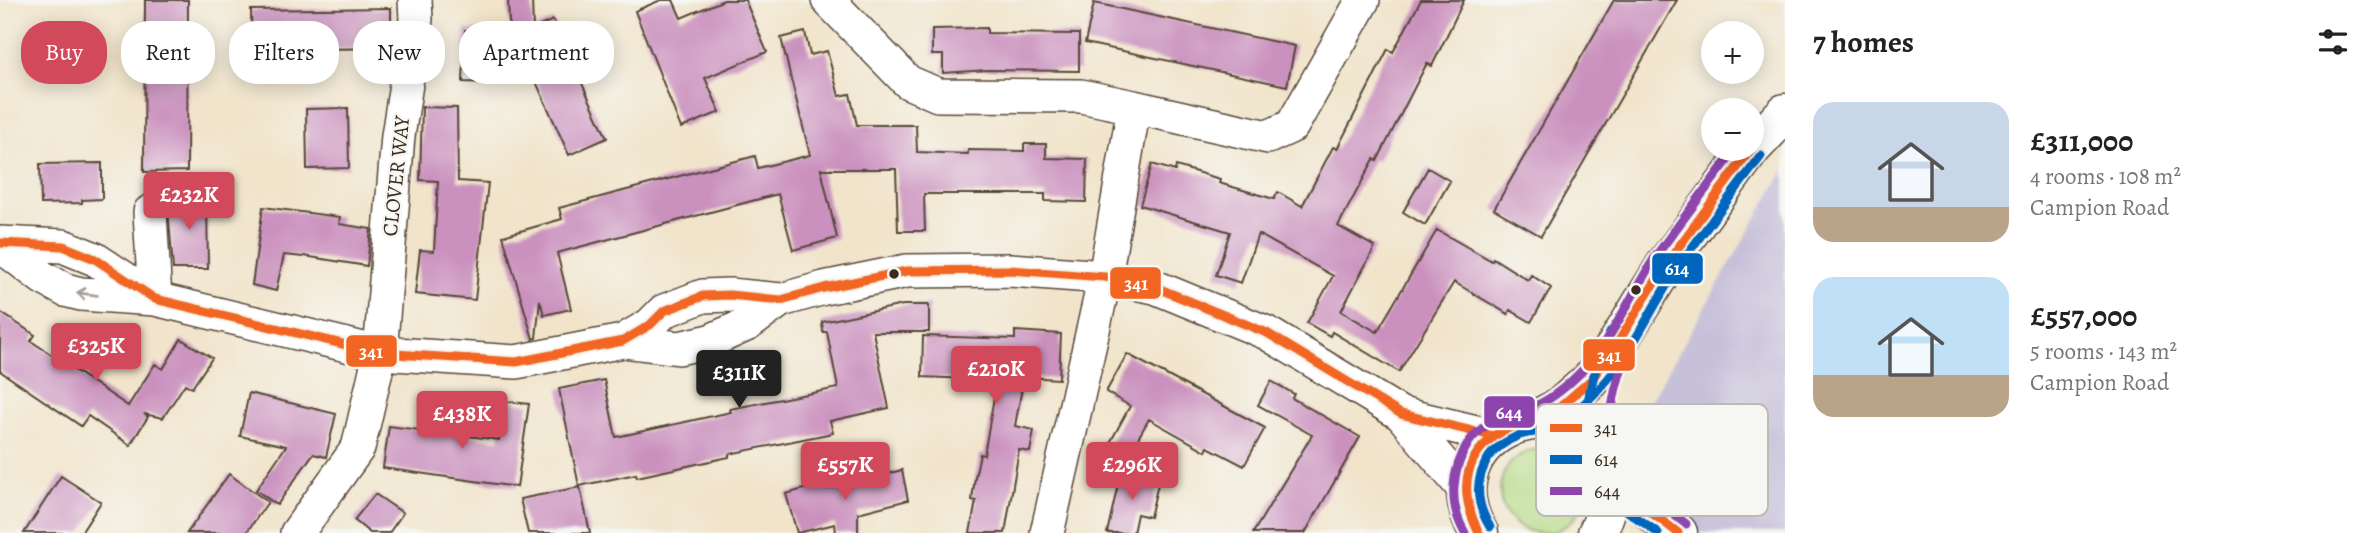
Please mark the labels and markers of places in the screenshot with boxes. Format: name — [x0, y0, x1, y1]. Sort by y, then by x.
pin: £232K — [140, 173, 238, 232]
unlabelled marker — [887, 267, 901, 281]
unlabelled marker — [1629, 283, 1643, 297]
pin: £325K — [47, 324, 145, 383]
pin: £210K — [947, 346, 1045, 406]
pin: £311K — [690, 350, 788, 410]
pin: £438K — [413, 392, 511, 451]
pin: £557K — [796, 442, 894, 502]
pin: £296K — [1083, 442, 1181, 502]

